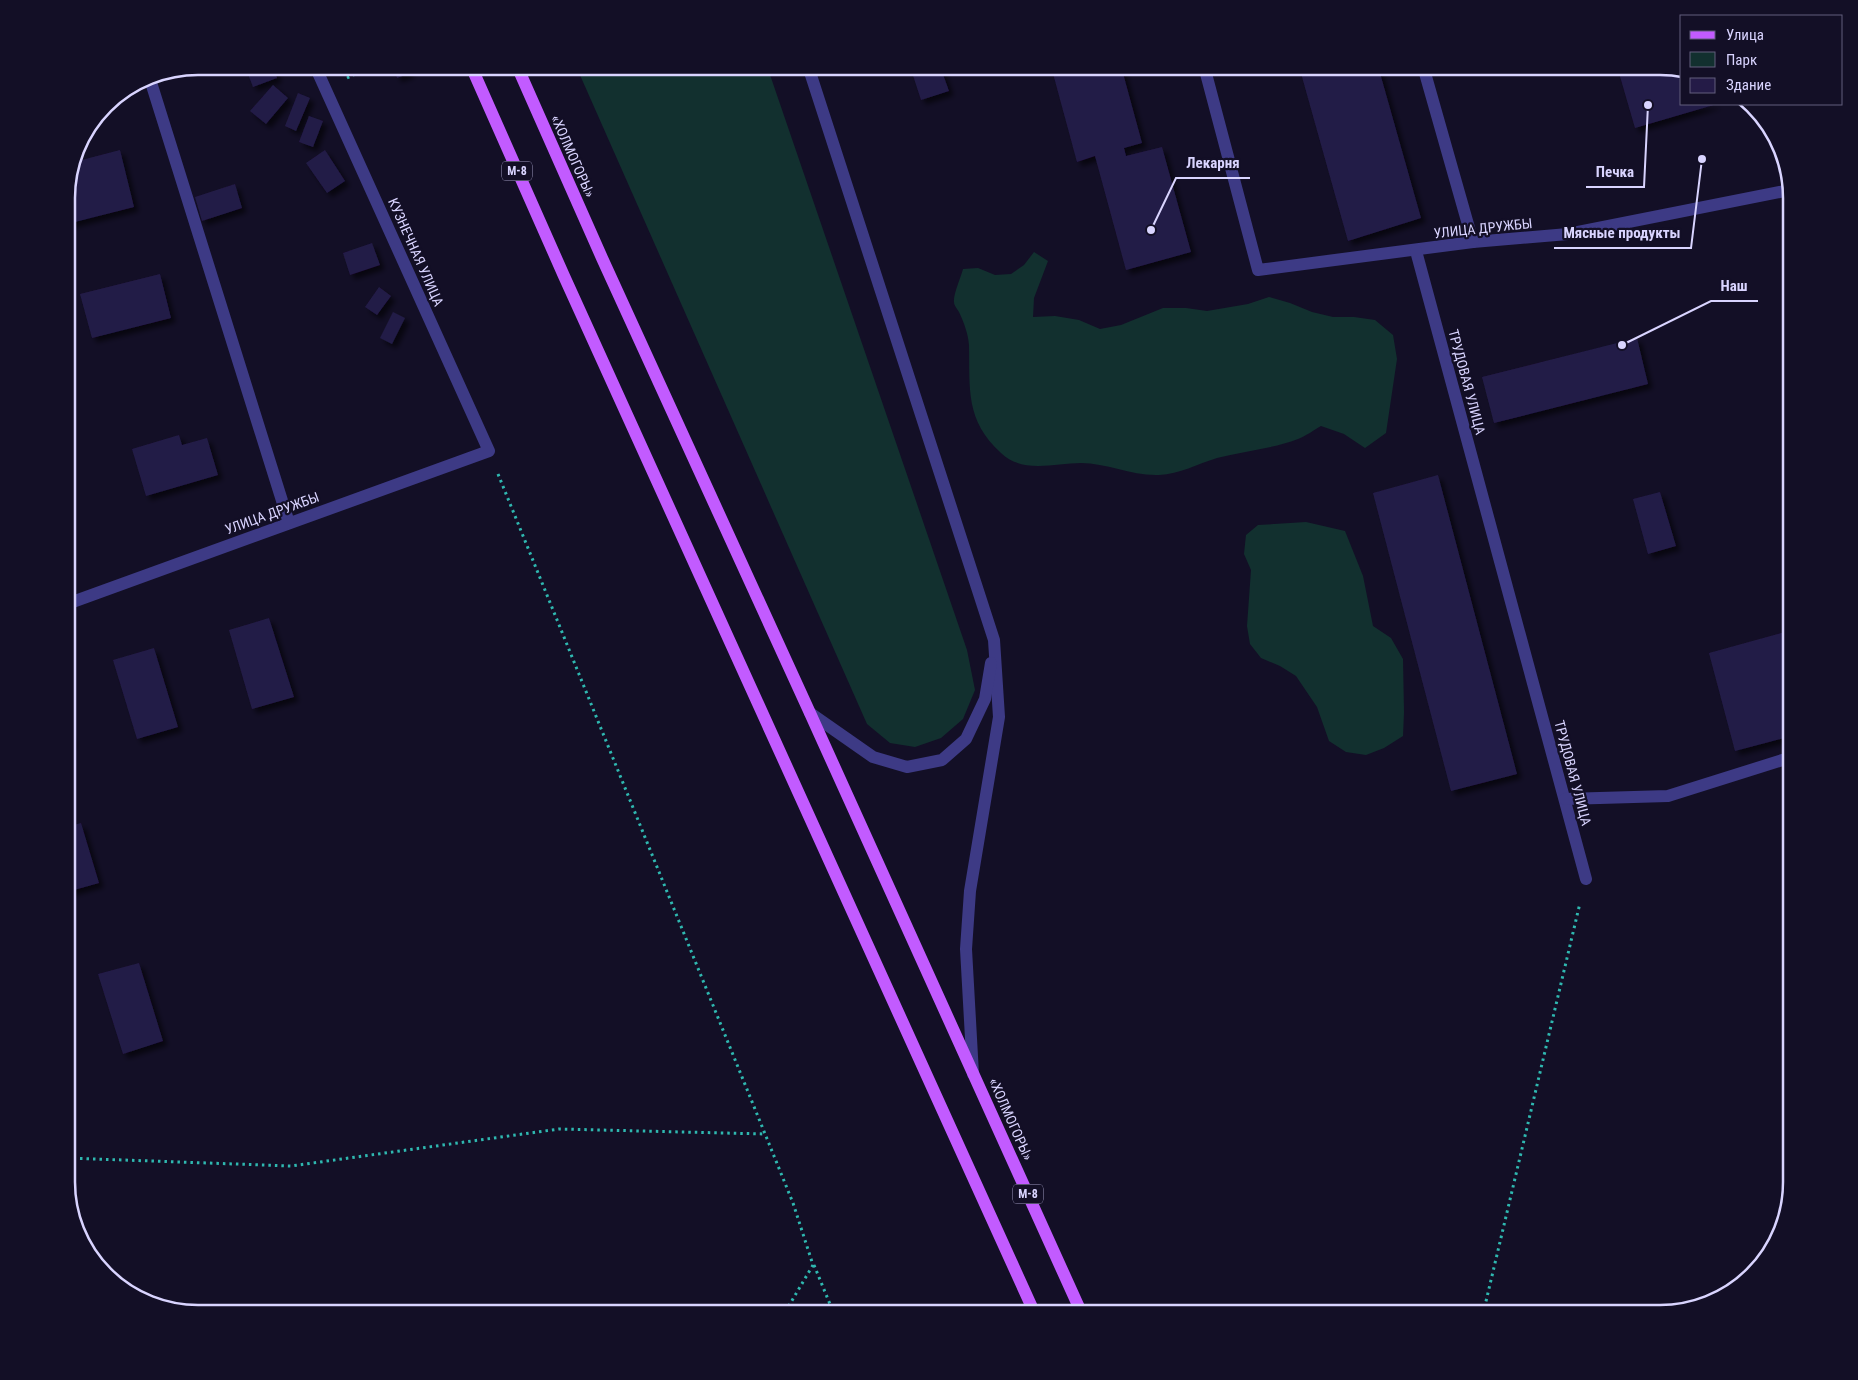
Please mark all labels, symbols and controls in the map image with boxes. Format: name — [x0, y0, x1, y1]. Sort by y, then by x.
legend — [1680, 15, 1843, 105]
text: Улица — [1726, 26, 1764, 44]
text: Парк — [1726, 51, 1757, 69]
text: Здание — [1726, 76, 1771, 94]
street label: «ХОЛМОГОРЫ» — [548, 112, 598, 200]
callout: Лекарня — [1176, 148, 1250, 178]
text: Лекарня — [1186, 154, 1240, 172]
callout: Печка — [1586, 157, 1644, 187]
road number: М-8 — [502, 162, 532, 180]
text: Печка — [1596, 163, 1634, 181]
street label: КУЗНЕЧНАЯ УЛИЦА — [385, 196, 447, 308]
street label: УЛИЦА ДРУЖБЫ — [1433, 215, 1533, 241]
callout: Мясные продукты — [1554, 218, 1691, 248]
text: Мясные продукты — [1563, 224, 1681, 242]
callout: Наш — [1711, 271, 1758, 301]
text: Наш — [1720, 277, 1748, 295]
street label: ТРУДОВАЯ УЛИЦА — [1445, 328, 1489, 436]
street label: УЛИЦА ДРУЖБЫ — [223, 489, 321, 537]
street label: ТРУДОВАЯ УЛИЦА — [1551, 719, 1595, 827]
street label: «ХОЛМОГОРЫ» — [986, 1075, 1036, 1163]
road number: М-8 — [1013, 1184, 1043, 1204]

